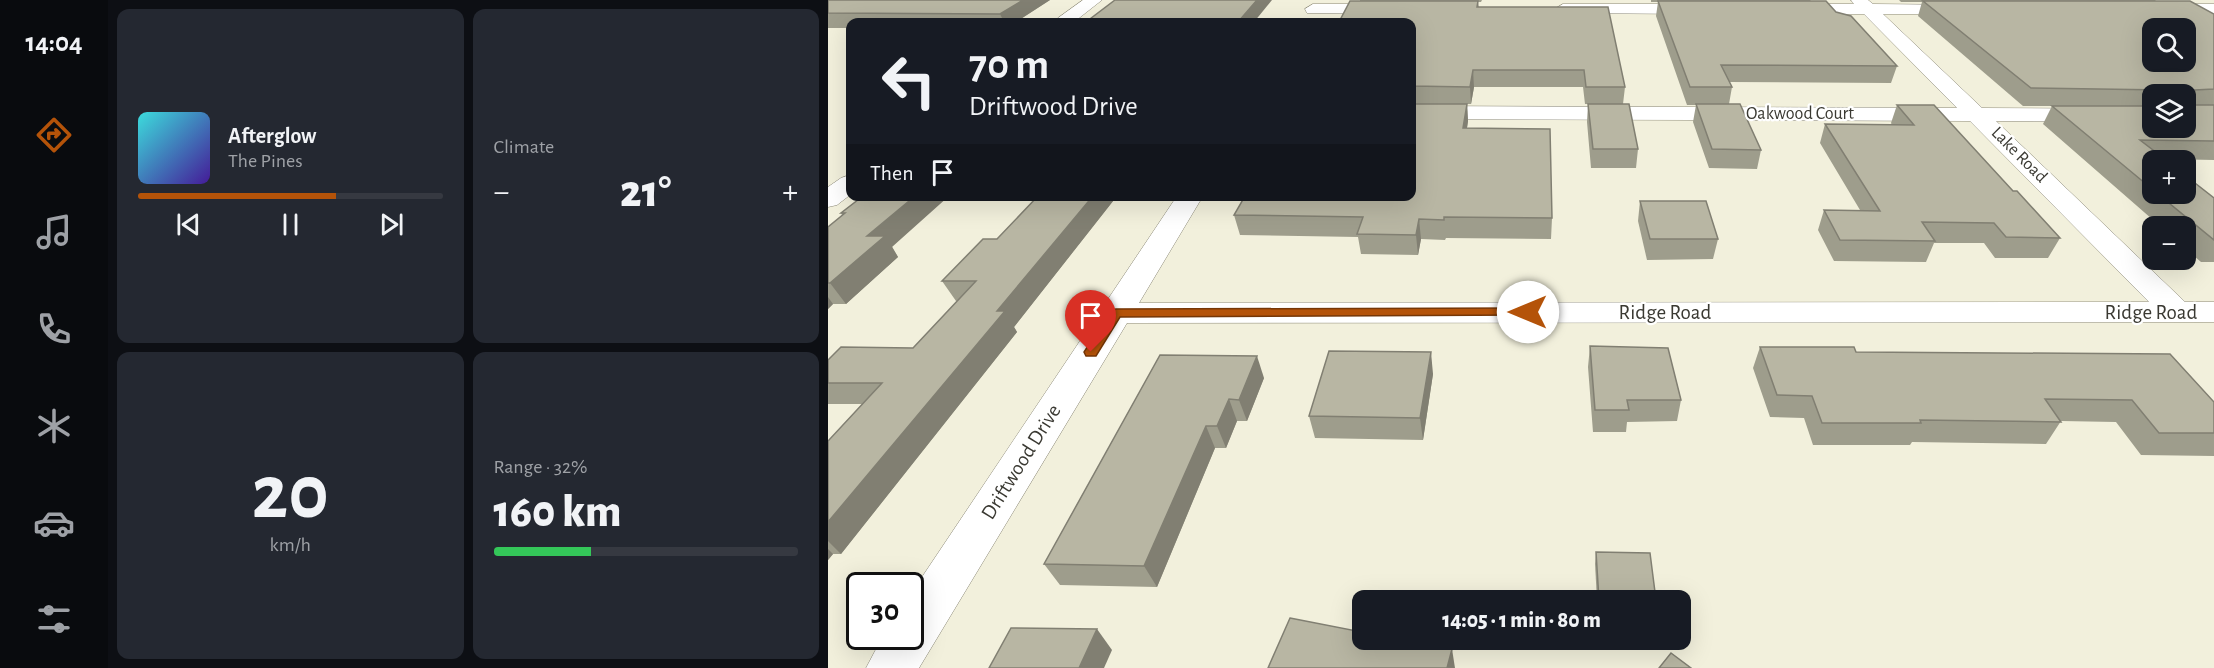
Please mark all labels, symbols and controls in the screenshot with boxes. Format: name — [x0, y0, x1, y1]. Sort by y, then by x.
map controls — [2142, 18, 2196, 270]
button: search — [2142, 18, 2196, 72]
text: 14:04 — [25, 29, 83, 56]
icon: left — [870, 42, 948, 120]
text: 70 m — [969, 44, 1049, 86]
button: layers — [2142, 84, 2196, 138]
text: Driftwood Drive — [969, 93, 1138, 120]
street label: Oakwood Court — [1746, 105, 1854, 123]
icon: directions — [33, 114, 75, 156]
street label: Lake Road — [1988, 124, 2050, 186]
text: Afterglow — [228, 125, 316, 147]
text: Climate — [494, 137, 554, 157]
button: + — [2142, 150, 2196, 204]
text: The Pines — [228, 151, 303, 171]
icon: arrive — [926, 156, 959, 189]
text: Then — [870, 162, 914, 184]
text: 21° — [620, 170, 671, 215]
text: − — [494, 176, 509, 209]
text: + — [782, 176, 798, 209]
icon: previous — [172, 208, 205, 241]
icon: pause — [274, 208, 307, 241]
icon: next — [375, 208, 408, 241]
icon: music — [33, 211, 75, 253]
button: − — [2142, 216, 2196, 270]
position arrow — [1496, 280, 1560, 344]
pin — [1065, 290, 1116, 352]
icon: arrive — [1074, 299, 1107, 332]
street label: Ridge Road — [1619, 302, 1711, 323]
street label: Ridge Road — [2105, 302, 2197, 323]
icon: phone — [33, 308, 75, 350]
street label: Driftwood Drive — [977, 401, 1065, 523]
icon: climate — [33, 405, 75, 447]
text: 20 — [252, 455, 329, 533]
text: Range · 32% — [494, 457, 588, 477]
text: 160 km — [494, 490, 621, 535]
icon: car — [33, 502, 75, 544]
text: km/h — [270, 535, 311, 555]
speed limit sign: 30 — [846, 572, 924, 650]
icon: filters — [33, 598, 75, 640]
text: 14:05 · 1 min · 80 m — [1442, 609, 1601, 631]

